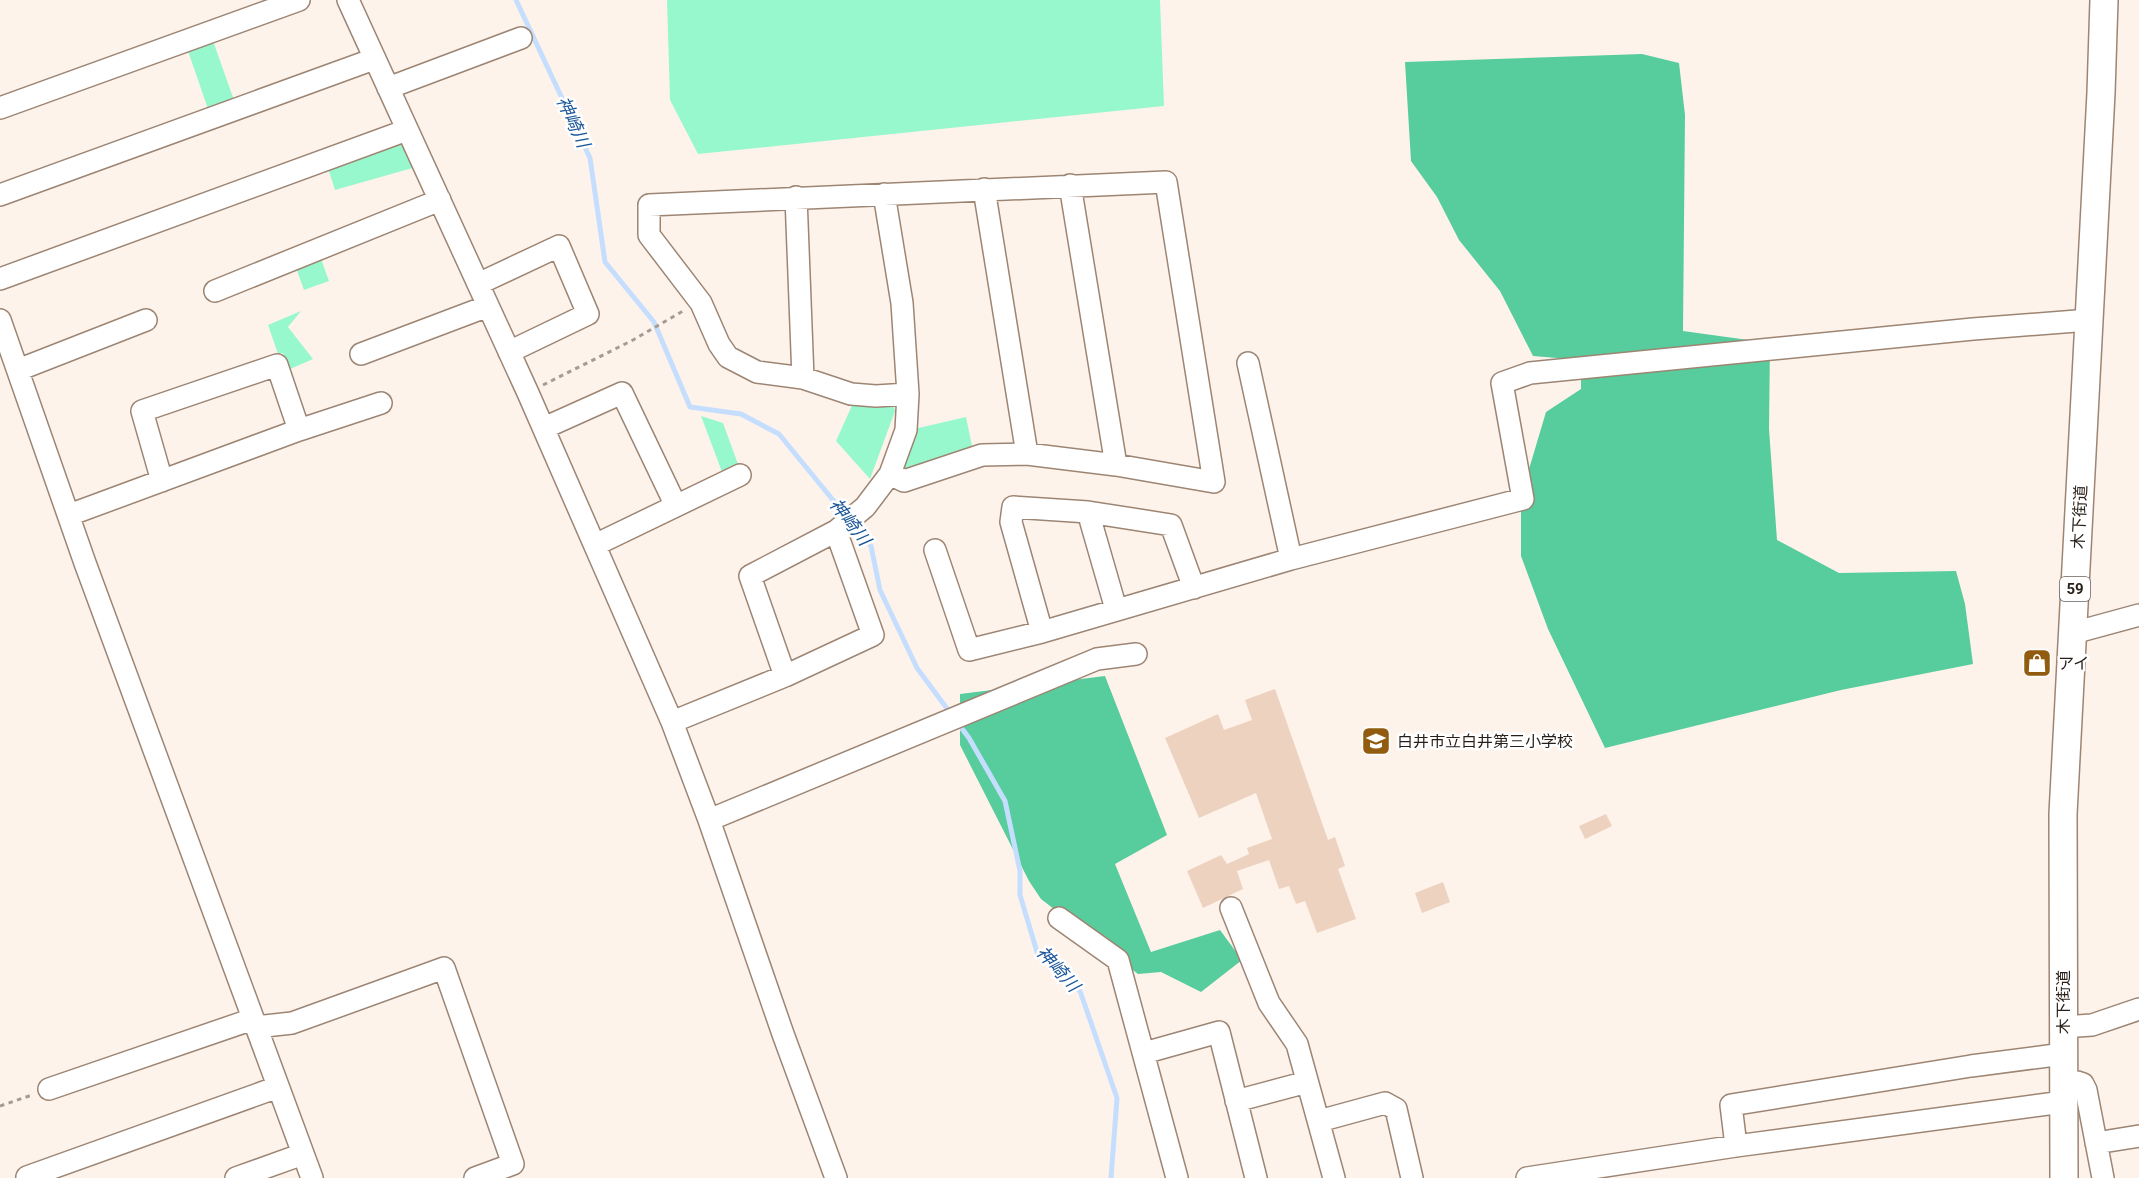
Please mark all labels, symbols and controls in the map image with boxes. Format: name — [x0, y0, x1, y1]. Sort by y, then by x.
water label: 神崎川 — [553, 93, 595, 153]
street label: 木下街道 — [2068, 485, 2091, 549]
water label: 神崎川 — [825, 494, 877, 551]
road number: 59 — [2060, 577, 2090, 601]
shop icon: アイ — [2021, 647, 2053, 679]
place label: アイ — [2058, 654, 2089, 673]
school or university icon: 白井市立白井第三小学校 — [1360, 725, 1392, 757]
place label: 白井市立白井第三小学校 — [1397, 732, 1573, 751]
water label: 神崎川 — [1033, 942, 1086, 997]
street label: 木下街道 — [2054, 970, 2073, 1034]

